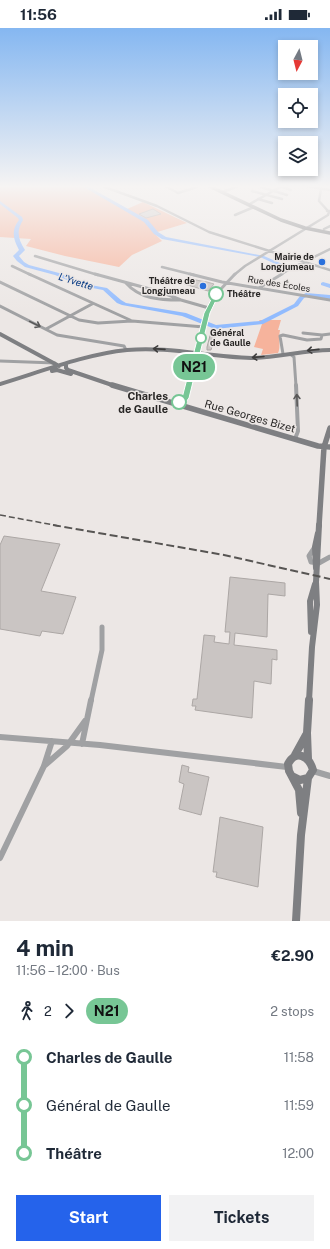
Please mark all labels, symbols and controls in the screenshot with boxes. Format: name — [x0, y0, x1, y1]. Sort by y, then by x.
text: 11:56 — [20, 6, 57, 23]
north arrow — [278, 40, 318, 80]
map controls — [278, 40, 318, 176]
button: locate — [278, 88, 318, 128]
button: layers — [278, 136, 318, 176]
place label: Mairie de Longjumeau — [261, 251, 314, 272]
marker: Mairie de Longjumeau — [317, 257, 327, 267]
water label: L'Yvette — [57, 270, 95, 292]
street label: Rue des Écoles — [247, 273, 312, 294]
place label: Théâtre de Longjumeau — [142, 275, 195, 296]
marker: Théâtre de Longjumeau — [198, 281, 208, 291]
marker: Théâtre — [208, 286, 224, 302]
place label: Théâtre — [227, 288, 261, 299]
one-way arrow — [29, 321, 41, 328]
place label: Général de Gaulle — [210, 327, 251, 348]
marker: Général de Gaulle — [195, 332, 207, 344]
one-way arrow — [153, 346, 166, 353]
one-way arrow — [307, 347, 320, 354]
line badge: N21 — [171, 354, 217, 380]
one-way arrow — [252, 354, 265, 361]
text: N21 — [181, 359, 207, 375]
place label: Charles de Gaulle — [118, 390, 168, 415]
marker: Charles de Gaulle — [171, 394, 187, 410]
one-way arrow — [293, 394, 300, 407]
street label: Rue Georges Bizet — [203, 397, 297, 435]
text: 4 min — [16, 935, 74, 961]
text: €2.90 — [271, 947, 314, 964]
text: 11:56 – 12:00 · Bus — [16, 963, 120, 978]
icon: walk — [16, 1000, 38, 1022]
icon: forward — [58, 1000, 80, 1022]
text: N21 — [94, 1003, 120, 1019]
text: 2 — [44, 1004, 52, 1019]
text: 2 stops — [270, 1004, 314, 1019]
text: Charles de Gaulle — [46, 1049, 172, 1066]
text: 11:58 — [284, 1050, 314, 1065]
text: Général de Gaulle — [46, 1097, 171, 1114]
text: 11:59 — [284, 1098, 314, 1113]
text: Théâtre — [46, 1145, 102, 1162]
text: 12:00 — [282, 1146, 314, 1161]
button: Start — [16, 1195, 161, 1241]
button: Tickets — [169, 1195, 314, 1241]

